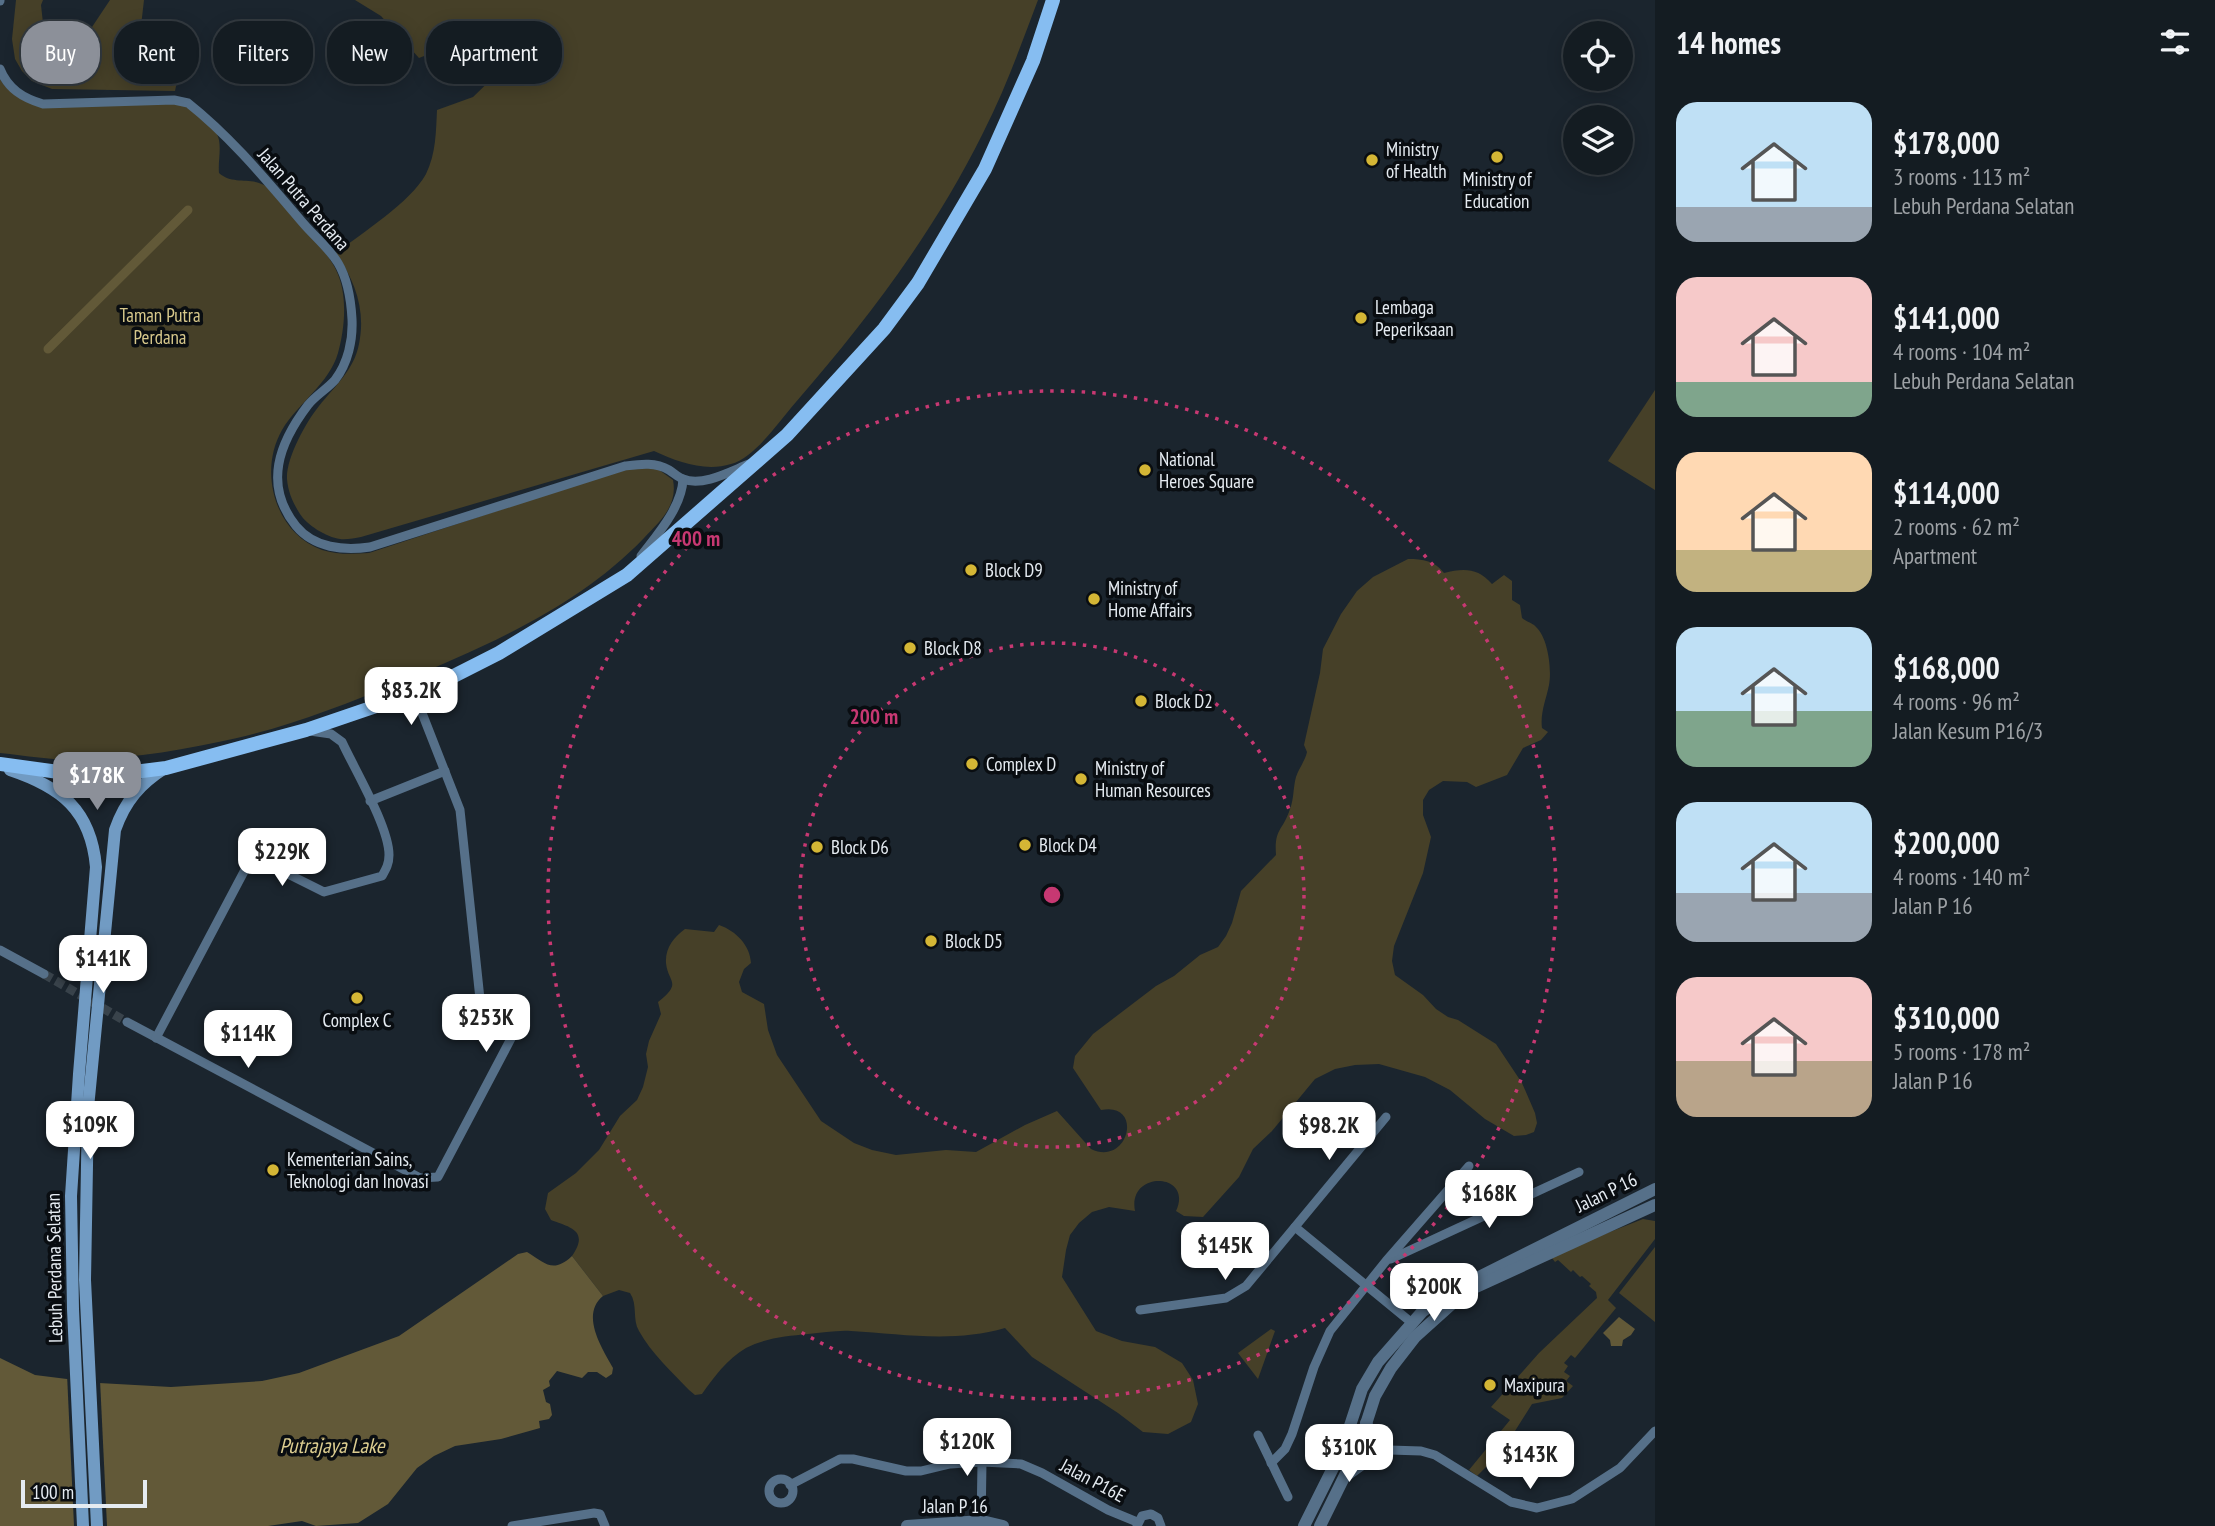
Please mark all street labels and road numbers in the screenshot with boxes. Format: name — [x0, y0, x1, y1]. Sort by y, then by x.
street label: Jalan Putra Perdana — [252, 142, 355, 255]
street label: Jalan P 16 — [1570, 1167, 1641, 1218]
street label: Lebuh Perdana Selatan — [41, 1193, 67, 1343]
street label: Jalan P16E — [1055, 1452, 1130, 1507]
street label: Jalan P 16 — [921, 1494, 988, 1518]

